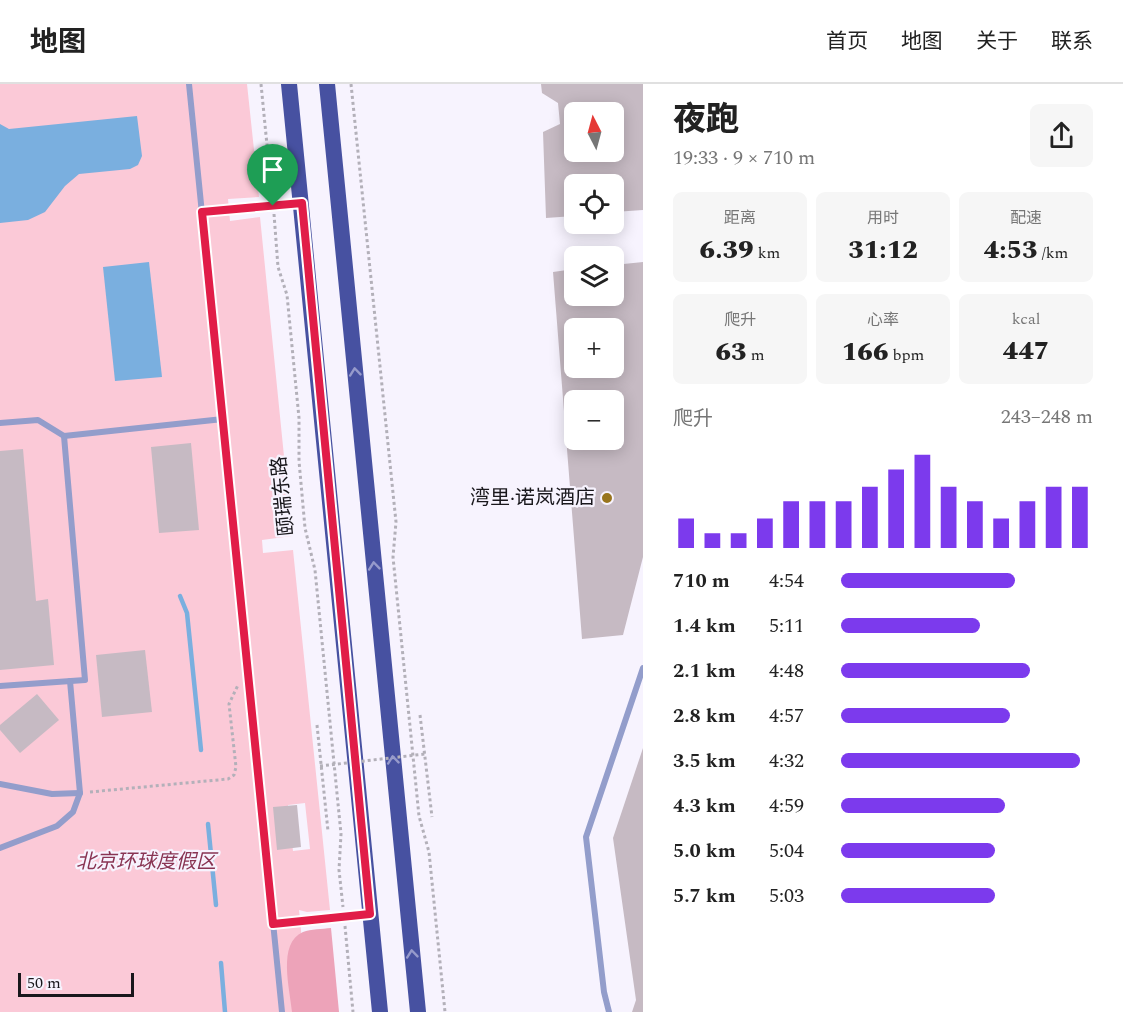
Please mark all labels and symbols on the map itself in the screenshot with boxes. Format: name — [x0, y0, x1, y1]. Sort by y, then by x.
north arrow — [564, 102, 624, 162]
pin — [247, 144, 298, 206]
one-way arrow — [349, 367, 362, 376]
street label: 颐瑞东路 — [264, 455, 302, 537]
place label: 湾里·诺岚酒店 — [470, 483, 595, 513]
marker: 湾里·诺岚酒店 — [600, 491, 614, 505]
one-way arrow — [368, 561, 381, 570]
one-way arrow — [387, 755, 400, 764]
park label: 北京环球度假区 — [76, 847, 219, 877]
one-way arrow — [406, 949, 419, 958]
scale bar — [18, 970, 134, 998]

